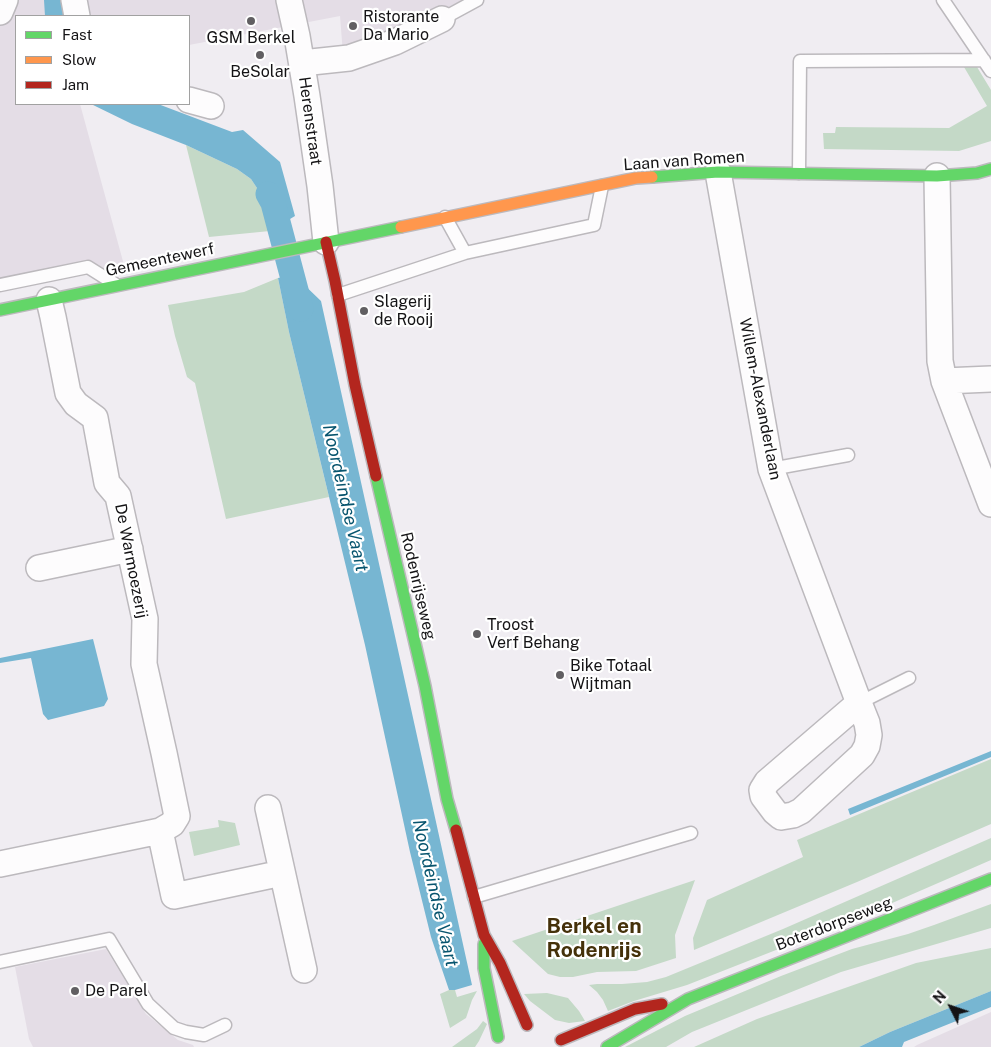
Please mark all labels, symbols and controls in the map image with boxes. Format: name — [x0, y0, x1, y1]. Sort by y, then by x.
place label: Ristorante Da Mario — [363, 7, 439, 45]
legend — [15, 15, 190, 105]
marker: GSM Berkel — [245, 15, 257, 27]
marker: Ristorante Da Mario — [347, 20, 359, 32]
text: Fast — [62, 26, 92, 43]
place label: GSM Berkel — [206, 28, 296, 48]
marker: BeSolar — [254, 49, 266, 61]
text: Slow — [62, 51, 96, 68]
place label: BeSolar — [230, 62, 290, 82]
street label: Herenstraat — [294, 75, 326, 167]
text: Jam — [62, 76, 89, 93]
street label: Laan van Romen — [623, 147, 745, 175]
street label: Gemeentewerf — [104, 239, 216, 281]
place label: Slagerij de Rooij — [374, 292, 433, 330]
marker: Slagerij de Rooij — [358, 305, 370, 317]
street label: Willem-Alexanderlaan — [735, 316, 785, 482]
water label: Noordeindse Vaart — [318, 422, 372, 574]
street label: De Warmoezerij — [110, 502, 152, 620]
street label: Rodenrijseweg — [396, 530, 440, 642]
place label: Troost Verf Behang — [487, 615, 580, 653]
marker: Troost Verf Behang — [471, 628, 483, 640]
place label: Bike Totaal Wijtman — [570, 656, 652, 694]
marker: Bike Totaal Wijtman — [554, 669, 566, 681]
water label: Noordeindse Vaart — [408, 817, 462, 969]
street label: Boterdorpseweg — [773, 893, 895, 955]
district label: Berkel en Rodenrijs — [546, 914, 642, 964]
place label: De Parel — [85, 981, 148, 1001]
north arrow — [926, 982, 976, 1032]
marker: De Parel — [69, 985, 81, 997]
text: N — [930, 988, 949, 1007]

